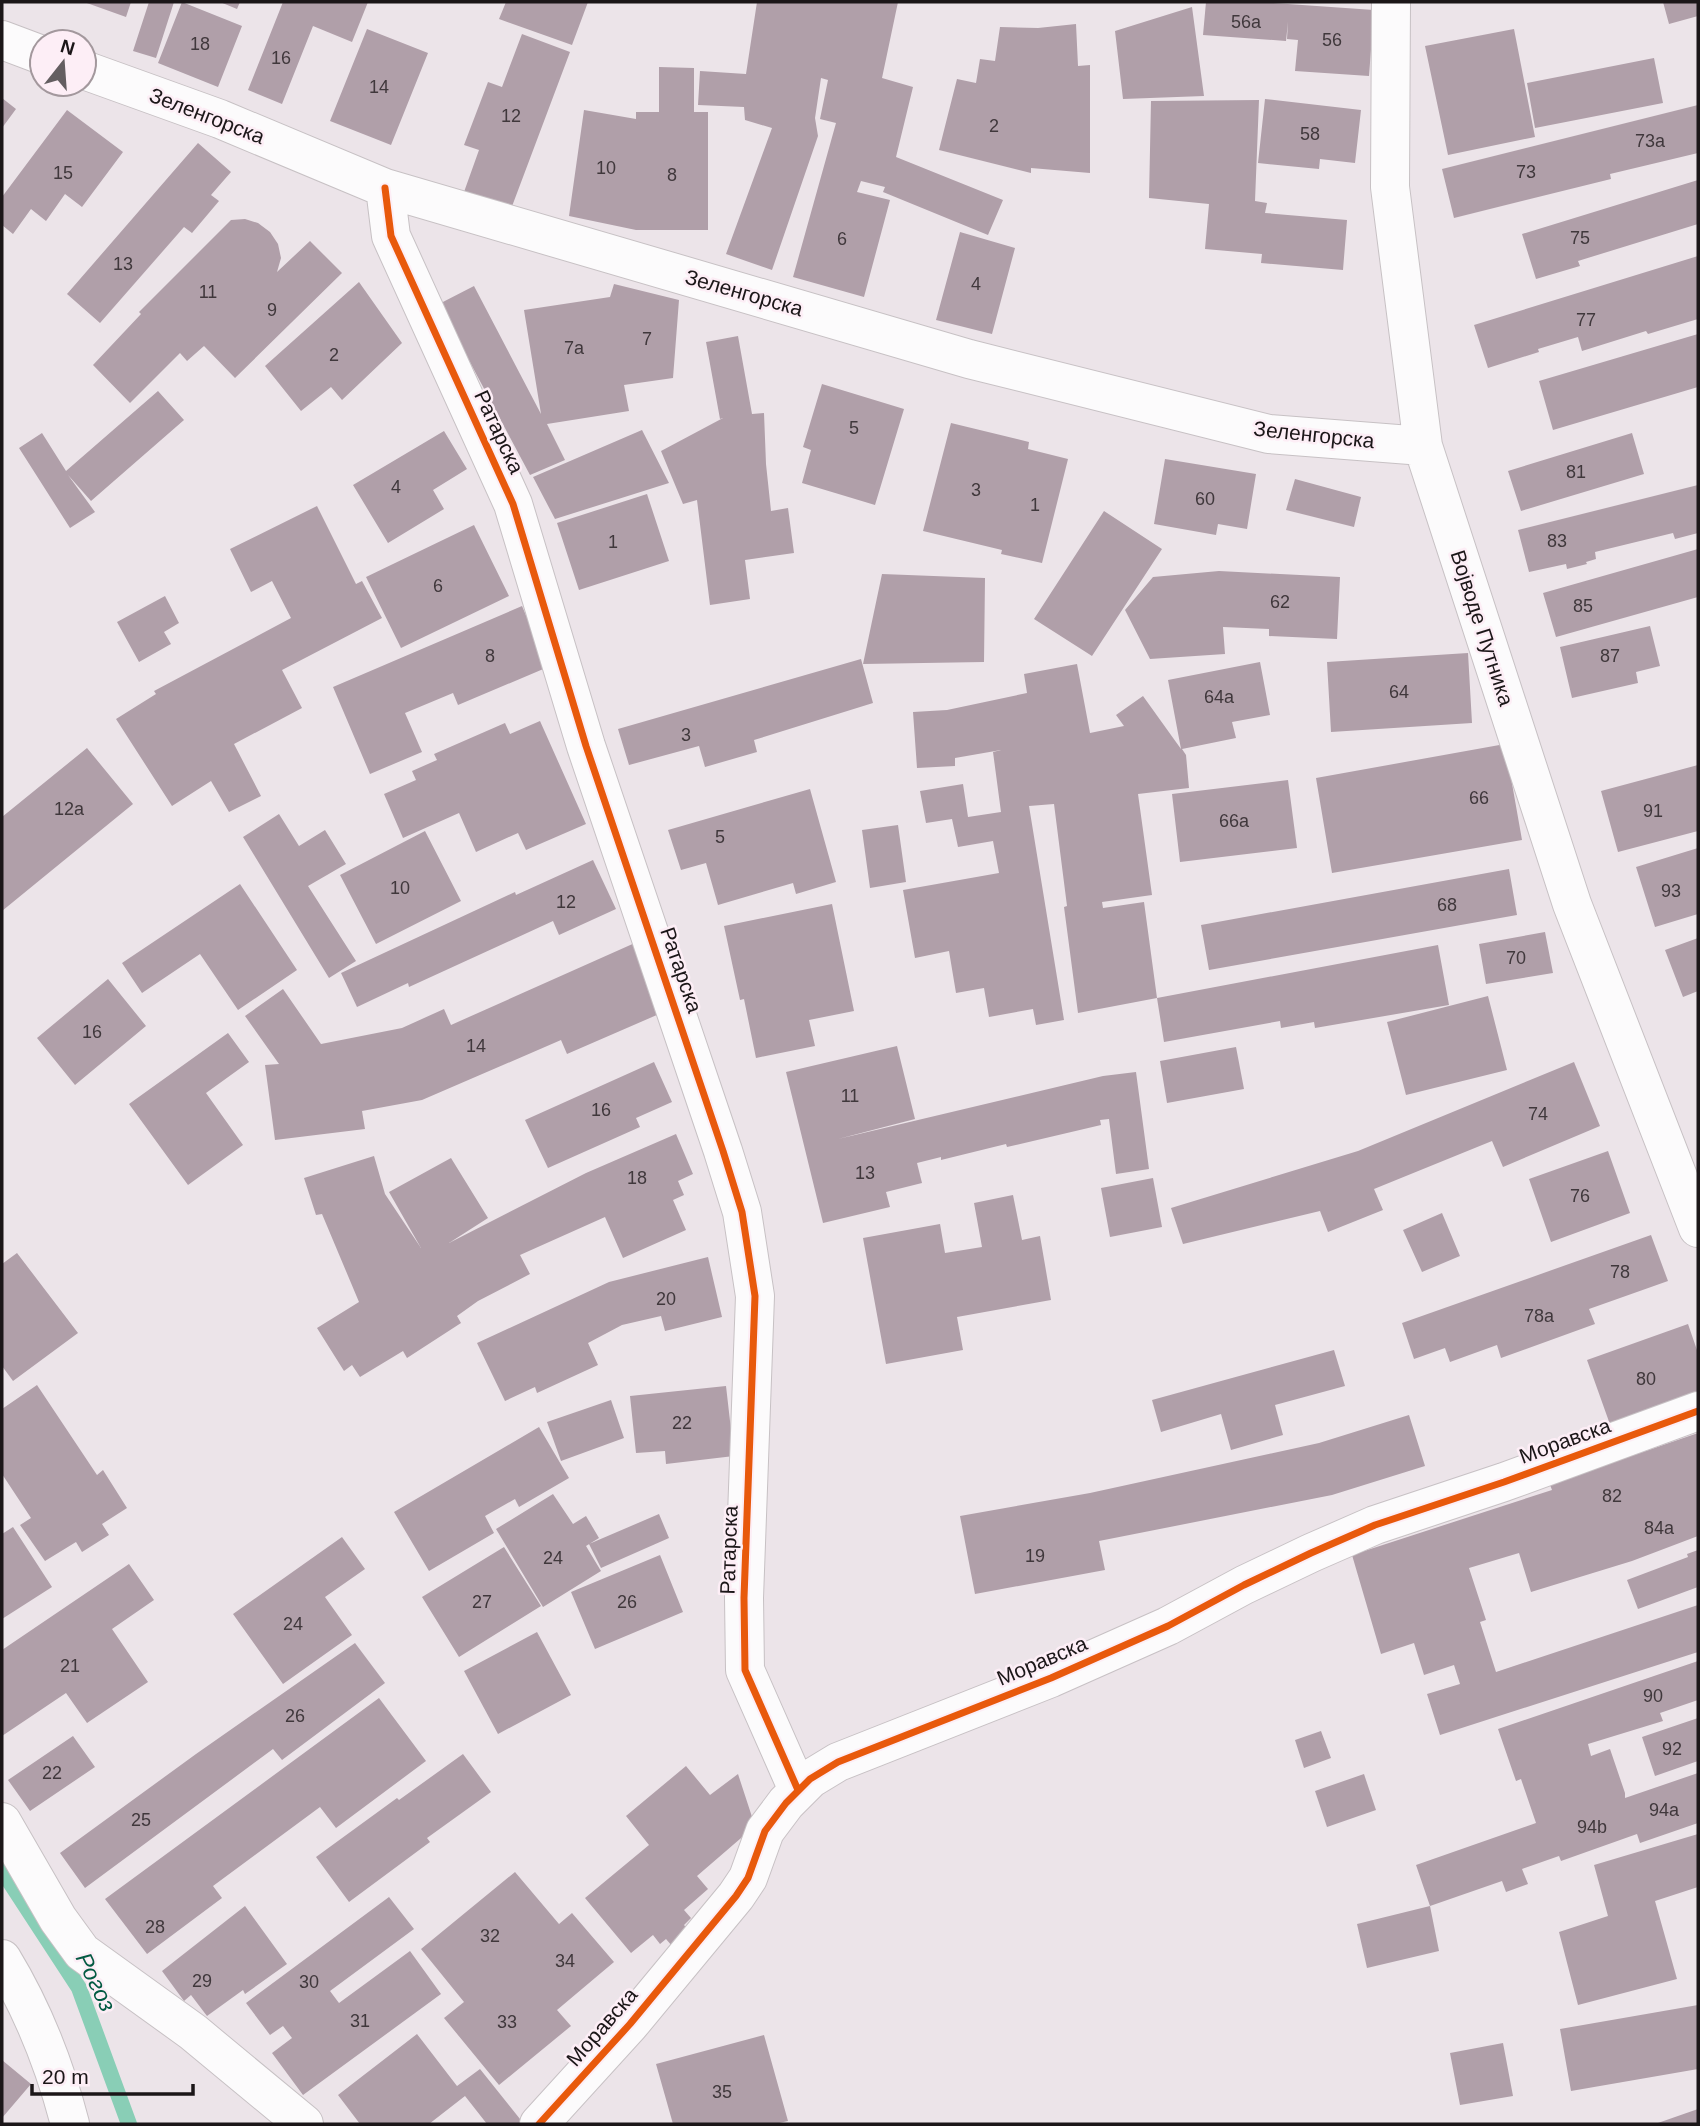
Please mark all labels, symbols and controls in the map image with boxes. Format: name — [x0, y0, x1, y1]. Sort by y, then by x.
house number: 56a — [1231, 12, 1262, 32]
north arrow — [28, 28, 98, 98]
house number: 56 — [1322, 30, 1342, 50]
house number: 18 — [190, 34, 210, 54]
text: N — [58, 35, 77, 59]
house number: 16 — [271, 48, 291, 68]
house number: 14 — [369, 77, 389, 97]
street label: Зеленгорска — [146, 83, 268, 148]
house number: 12 — [501, 106, 521, 126]
house number: 2 — [989, 116, 999, 136]
house number: 58 — [1300, 124, 1320, 144]
house number: 73a — [1635, 131, 1666, 151]
house number: 10 — [596, 158, 616, 178]
house number: 73 — [1516, 162, 1536, 182]
house number: 15 — [53, 163, 73, 183]
house number: 8 — [667, 165, 677, 185]
house number: 75 — [1570, 228, 1590, 248]
house number: 6 — [837, 229, 847, 249]
house number: 13 — [113, 254, 133, 274]
street label: Зеленгорска — [683, 265, 806, 320]
house number: 4 — [971, 274, 981, 294]
house number: 11 — [199, 282, 217, 302]
house number: 9 — [267, 300, 277, 320]
house number: 77 — [1576, 310, 1596, 330]
house number: 7 — [642, 329, 652, 349]
house number: 7a — [564, 338, 585, 358]
house number: 2 — [329, 345, 339, 365]
street label: Ратарска — [470, 387, 529, 477]
street label: Зеленгорска — [1252, 417, 1376, 452]
house number: 5 — [849, 418, 859, 438]
house number: 81 — [1566, 462, 1586, 482]
house number: 4 — [391, 477, 401, 497]
house number: 3 — [971, 480, 981, 500]
house number: 60 — [1195, 489, 1215, 509]
house number: 1 — [1030, 495, 1040, 515]
house number: 83 — [1547, 531, 1567, 551]
house number: 1 — [608, 532, 618, 552]
street label: Војводе Путника — [1446, 547, 1519, 709]
house number: 6 — [433, 576, 443, 596]
house number: 62 — [1270, 592, 1290, 612]
house number: 85 — [1573, 596, 1593, 616]
house number: 8 — [485, 646, 495, 666]
house number: 87 — [1600, 646, 1620, 666]
house number: 64 — [1389, 682, 1409, 702]
house number: 64a — [1204, 687, 1235, 707]
house number: 3 — [681, 725, 691, 745]
house number: 66 — [1469, 788, 1489, 808]
house number: 12a — [54, 799, 85, 819]
house number: 91 — [1643, 801, 1663, 821]
house number: 66a — [1219, 811, 1250, 831]
house number: 5 — [715, 827, 725, 847]
house number: 10 — [390, 878, 410, 898]
house number: 93 — [1661, 881, 1681, 901]
house number: 12 — [556, 892, 576, 912]
house number: 68 — [1437, 895, 1457, 915]
street label: Ратарска — [656, 924, 707, 1016]
house number: 70 — [1506, 948, 1526, 968]
house number: 16 — [82, 1022, 102, 1042]
house number: 14 — [466, 1036, 486, 1056]
house number: 11 — [841, 1086, 859, 1106]
house number: 16 — [591, 1100, 611, 1120]
house number: 74 — [1528, 1104, 1548, 1124]
house number: 13 — [855, 1163, 875, 1183]
house number: 18 — [627, 1168, 647, 1188]
house number: 76 — [1570, 1186, 1590, 1206]
house number: 78 — [1610, 1262, 1630, 1282]
house number: 20 — [656, 1289, 676, 1309]
house number: 78a — [1524, 1306, 1555, 1326]
house number: 80 — [1636, 1369, 1656, 1389]
house number: 22 — [672, 1413, 692, 1433]
street label: Моравска — [1516, 1413, 1614, 1468]
house number: 82 — [1602, 1486, 1622, 1506]
street label: Ратарска — [715, 1505, 742, 1595]
house number: 84a — [1644, 1518, 1675, 1538]
house number: 19 — [1025, 1546, 1045, 1566]
house number: 24 — [543, 1548, 563, 1568]
house number: 27 — [472, 1592, 492, 1612]
house number: 26 — [617, 1592, 637, 1612]
house number: 24 — [283, 1614, 303, 1634]
street label: Моравска — [993, 1631, 1091, 1690]
house number: 21 — [60, 1656, 80, 1676]
house number: 90 — [1643, 1686, 1663, 1706]
house number: 26 — [285, 1706, 305, 1726]
house number: 92 — [1662, 1739, 1682, 1759]
house number: 22 — [42, 1763, 62, 1783]
house number: 94a — [1649, 1800, 1680, 1820]
house number: 25 — [131, 1810, 151, 1830]
house number: 94b — [1577, 1817, 1607, 1837]
house number: 28 — [145, 1917, 165, 1937]
house number: 32 — [480, 1926, 500, 1946]
water label: Рогоз — [71, 1948, 121, 2016]
house number: 34 — [555, 1951, 575, 1971]
house number: 29 — [192, 1971, 212, 1991]
house number: 30 — [299, 1972, 319, 1992]
street label: Моравска — [562, 1983, 642, 2070]
house number: 31 — [350, 2011, 370, 2031]
house number: 33 — [497, 2012, 517, 2032]
scale bar — [32, 2052, 192, 2096]
text: 20 m — [42, 2065, 89, 2088]
house number: 35 — [712, 2082, 732, 2102]

